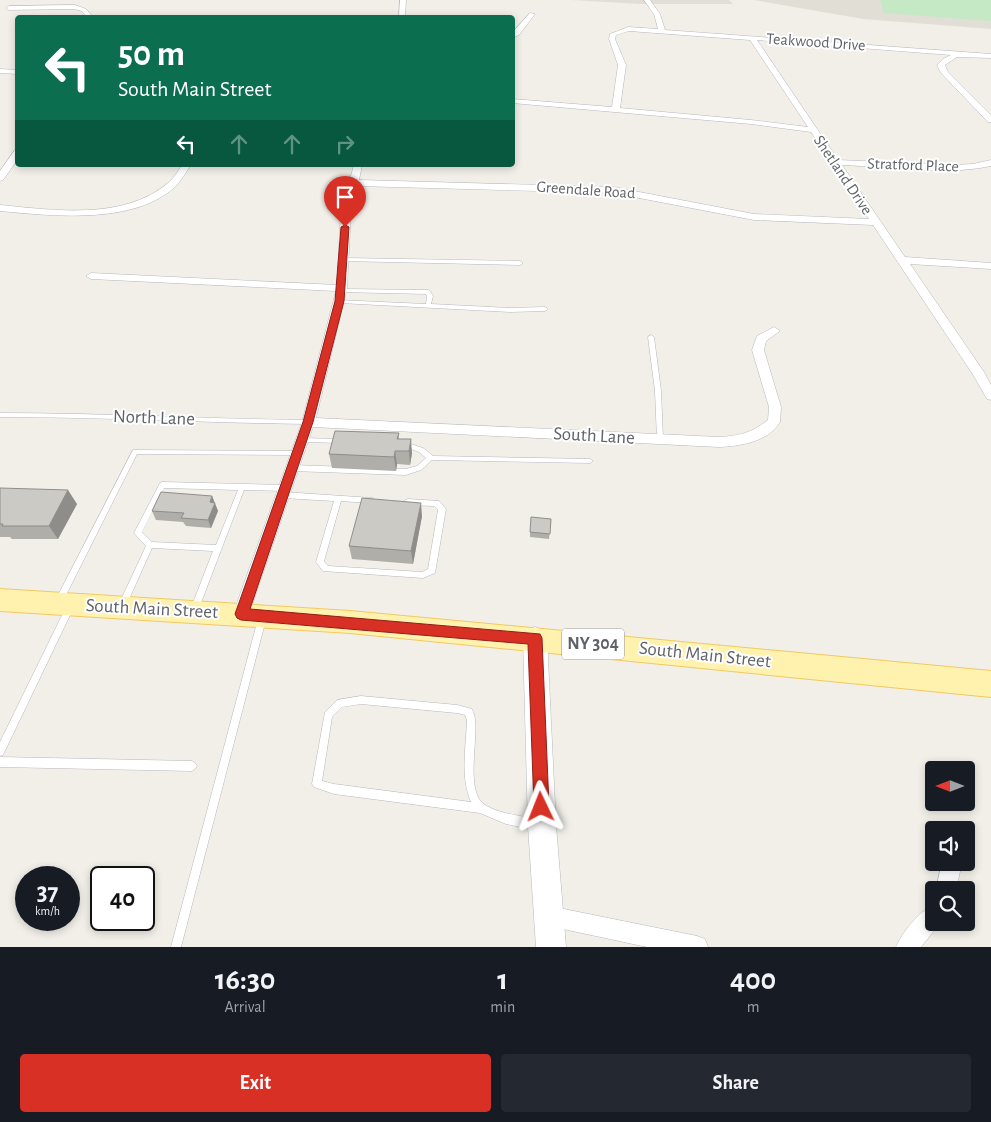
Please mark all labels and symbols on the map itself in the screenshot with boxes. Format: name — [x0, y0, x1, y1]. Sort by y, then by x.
street label: Teakwood Drive — [766, 31, 866, 53]
street label: Shetland Drive — [811, 132, 875, 218]
street label: Stratford Place — [867, 155, 959, 175]
pin — [324, 176, 366, 227]
street label: Greendale Road — [536, 179, 636, 201]
street label: North Lane — [113, 407, 195, 429]
street label: South Lane — [553, 424, 635, 448]
street label: South Main Street — [85, 596, 219, 622]
road number: NY 304 — [562, 629, 624, 660]
street label: South Main Street — [638, 639, 772, 671]
north arrow — [925, 761, 975, 811]
position arrow — [514, 780, 566, 832]
speed limit sign: 40 — [90, 866, 155, 931]

